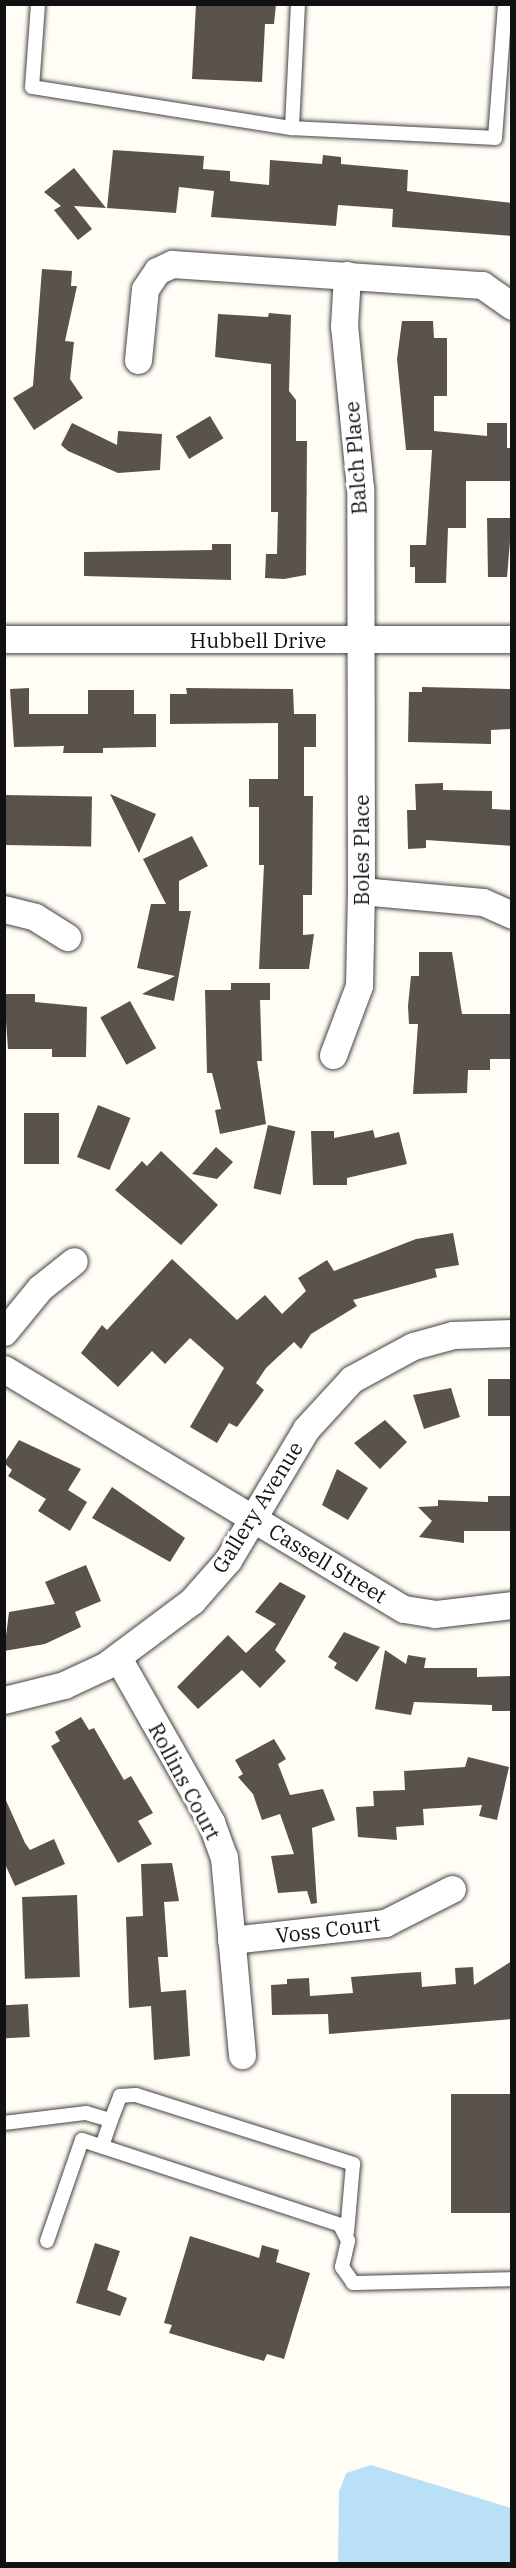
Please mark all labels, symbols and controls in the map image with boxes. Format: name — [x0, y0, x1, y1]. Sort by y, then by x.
street label: Balch Place — [338, 401, 372, 515]
street label: Hubbell Drive — [190, 627, 326, 653]
street label: Boles Place — [348, 794, 374, 906]
street label: Gallery Avenue — [206, 1437, 308, 1577]
street label: Cassell Street — [265, 1518, 391, 1608]
street label: Rollins Court — [144, 1718, 226, 1844]
street label: Voss Court — [274, 1910, 382, 1948]

